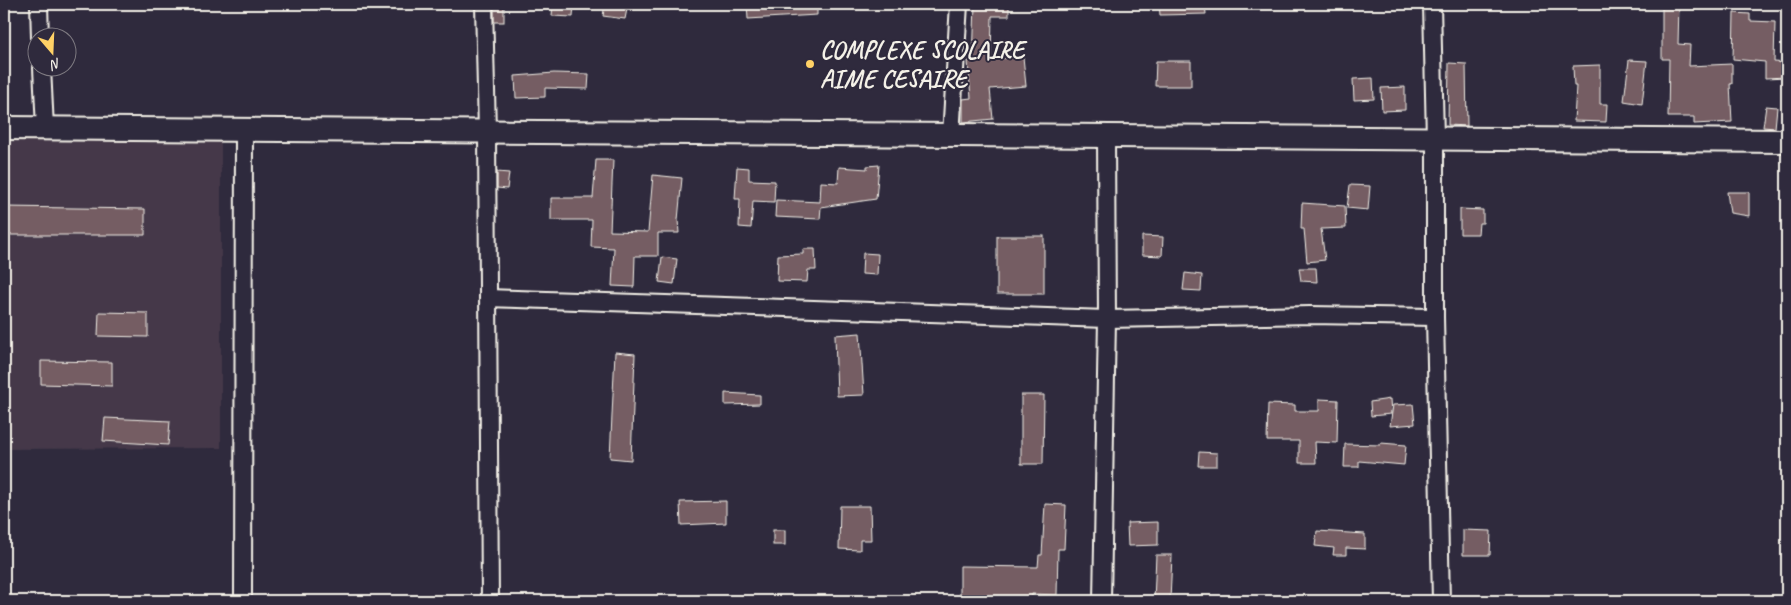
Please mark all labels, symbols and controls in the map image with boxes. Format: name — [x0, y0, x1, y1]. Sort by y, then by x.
north arrow — [28, 28, 78, 78]
place label: COMPLEXE SCOLAIRE AIME CESAIRE — [820, 34, 1028, 95]
text: N — [47, 54, 63, 74]
marker: COMPLEXE SCOLAIRE AIME CESAIRE — [804, 58, 816, 70]

